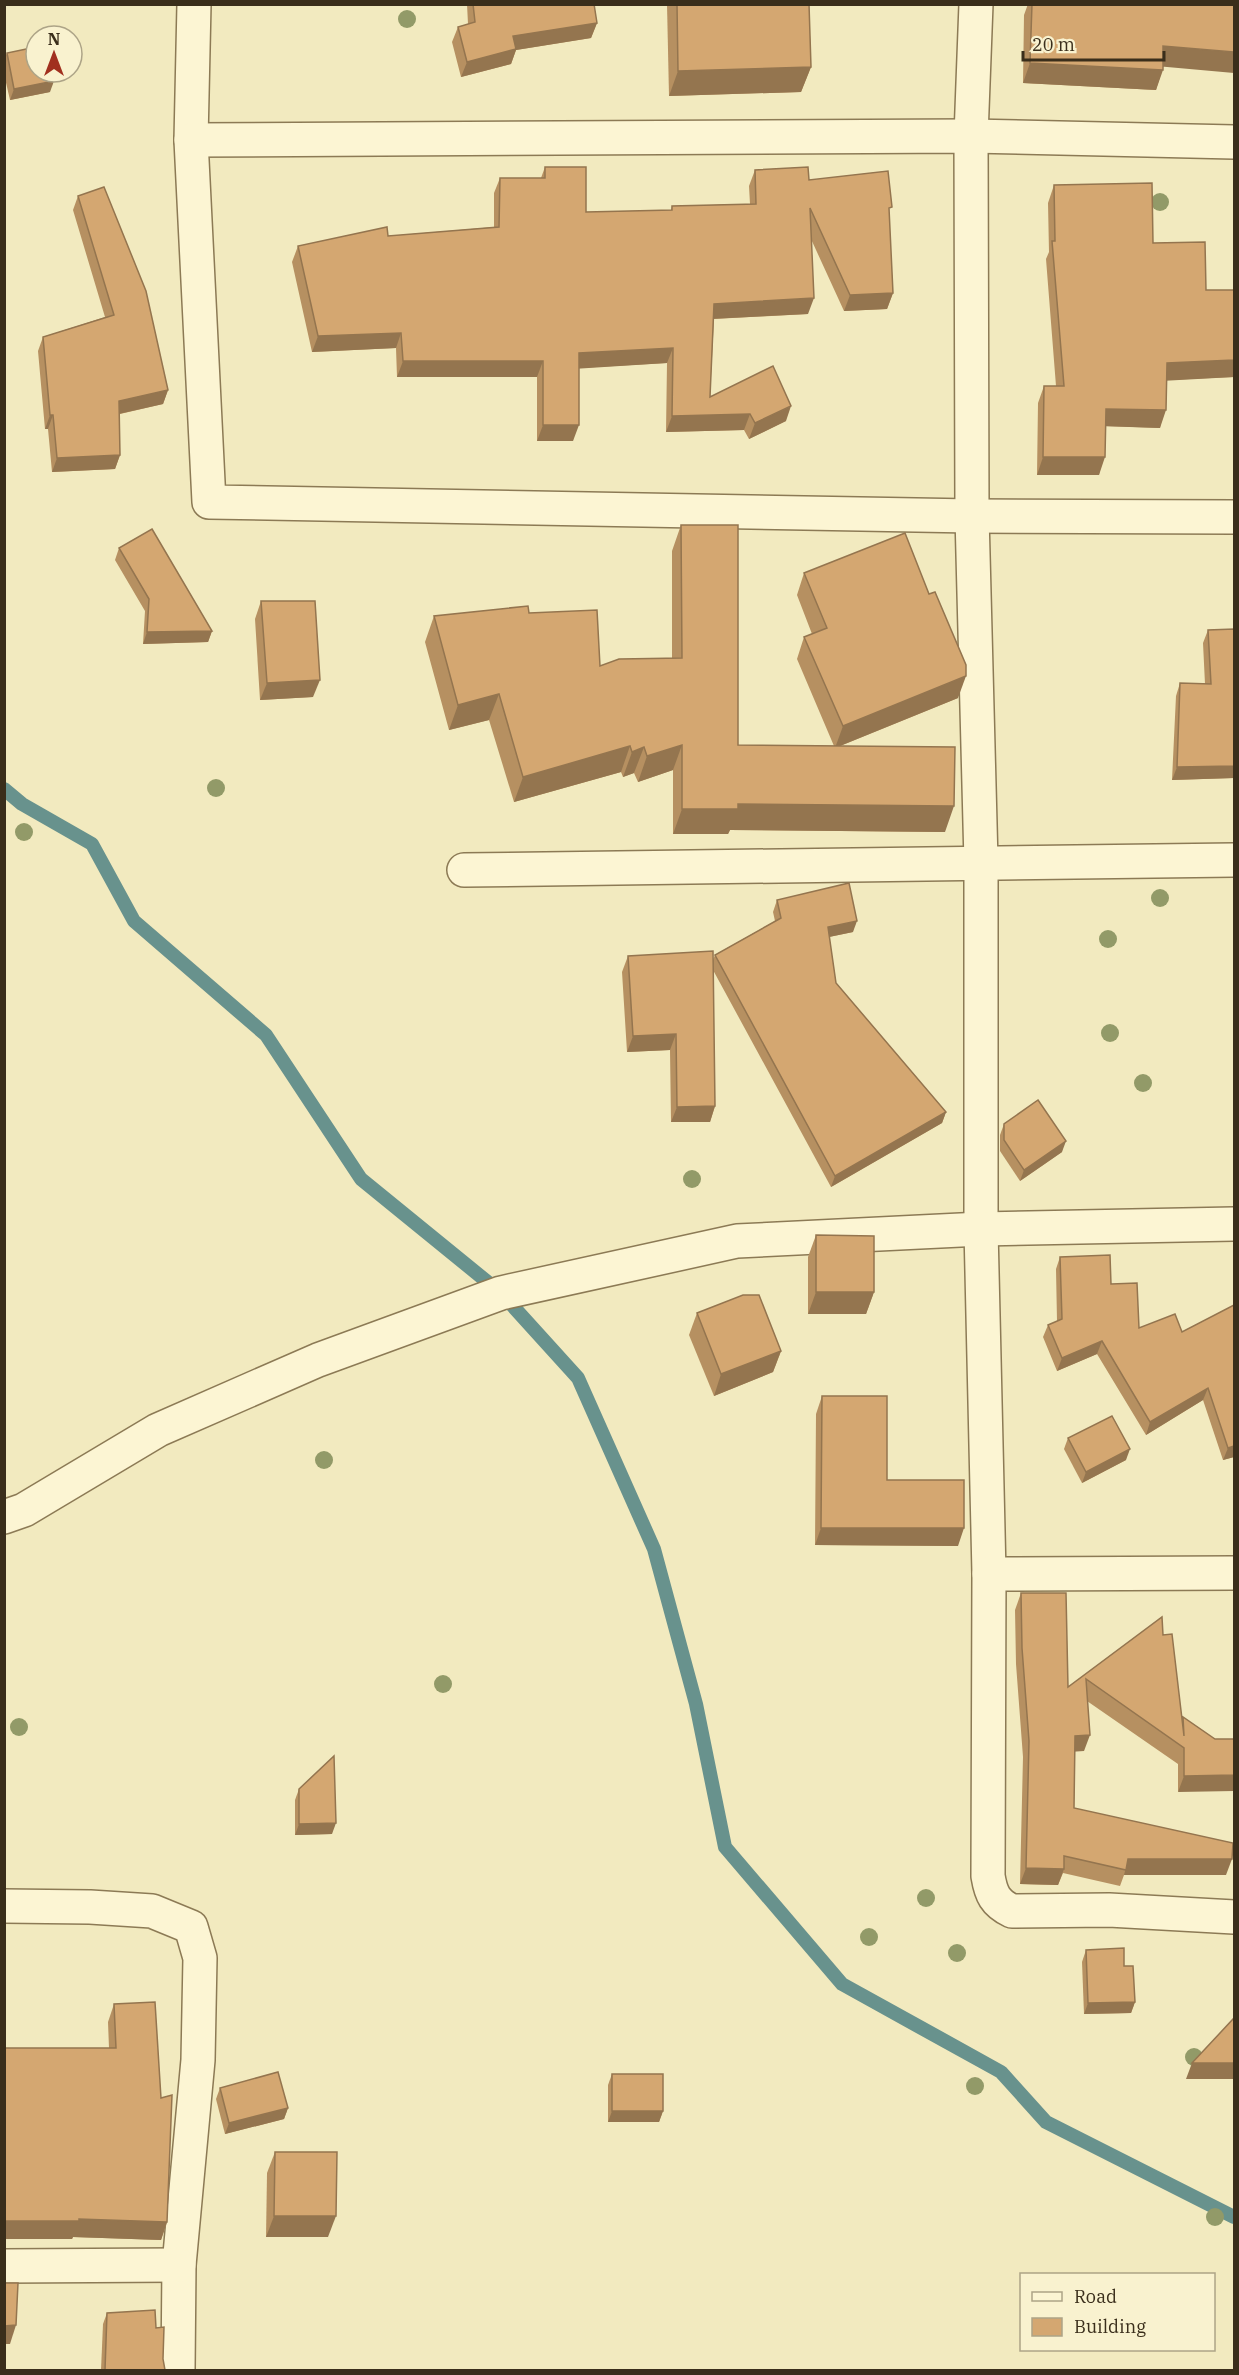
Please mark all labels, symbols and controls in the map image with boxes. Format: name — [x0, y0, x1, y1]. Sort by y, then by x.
north arrow — [24, 24, 84, 84]
scale bar — [1023, 24, 1164, 62]
text: N — [48, 29, 60, 49]
text: 20 m — [1032, 33, 1075, 56]
legend — [1020, 2273, 1215, 2351]
text: Road — [1074, 2285, 1117, 2308]
text: Building — [1074, 2315, 1146, 2338]

